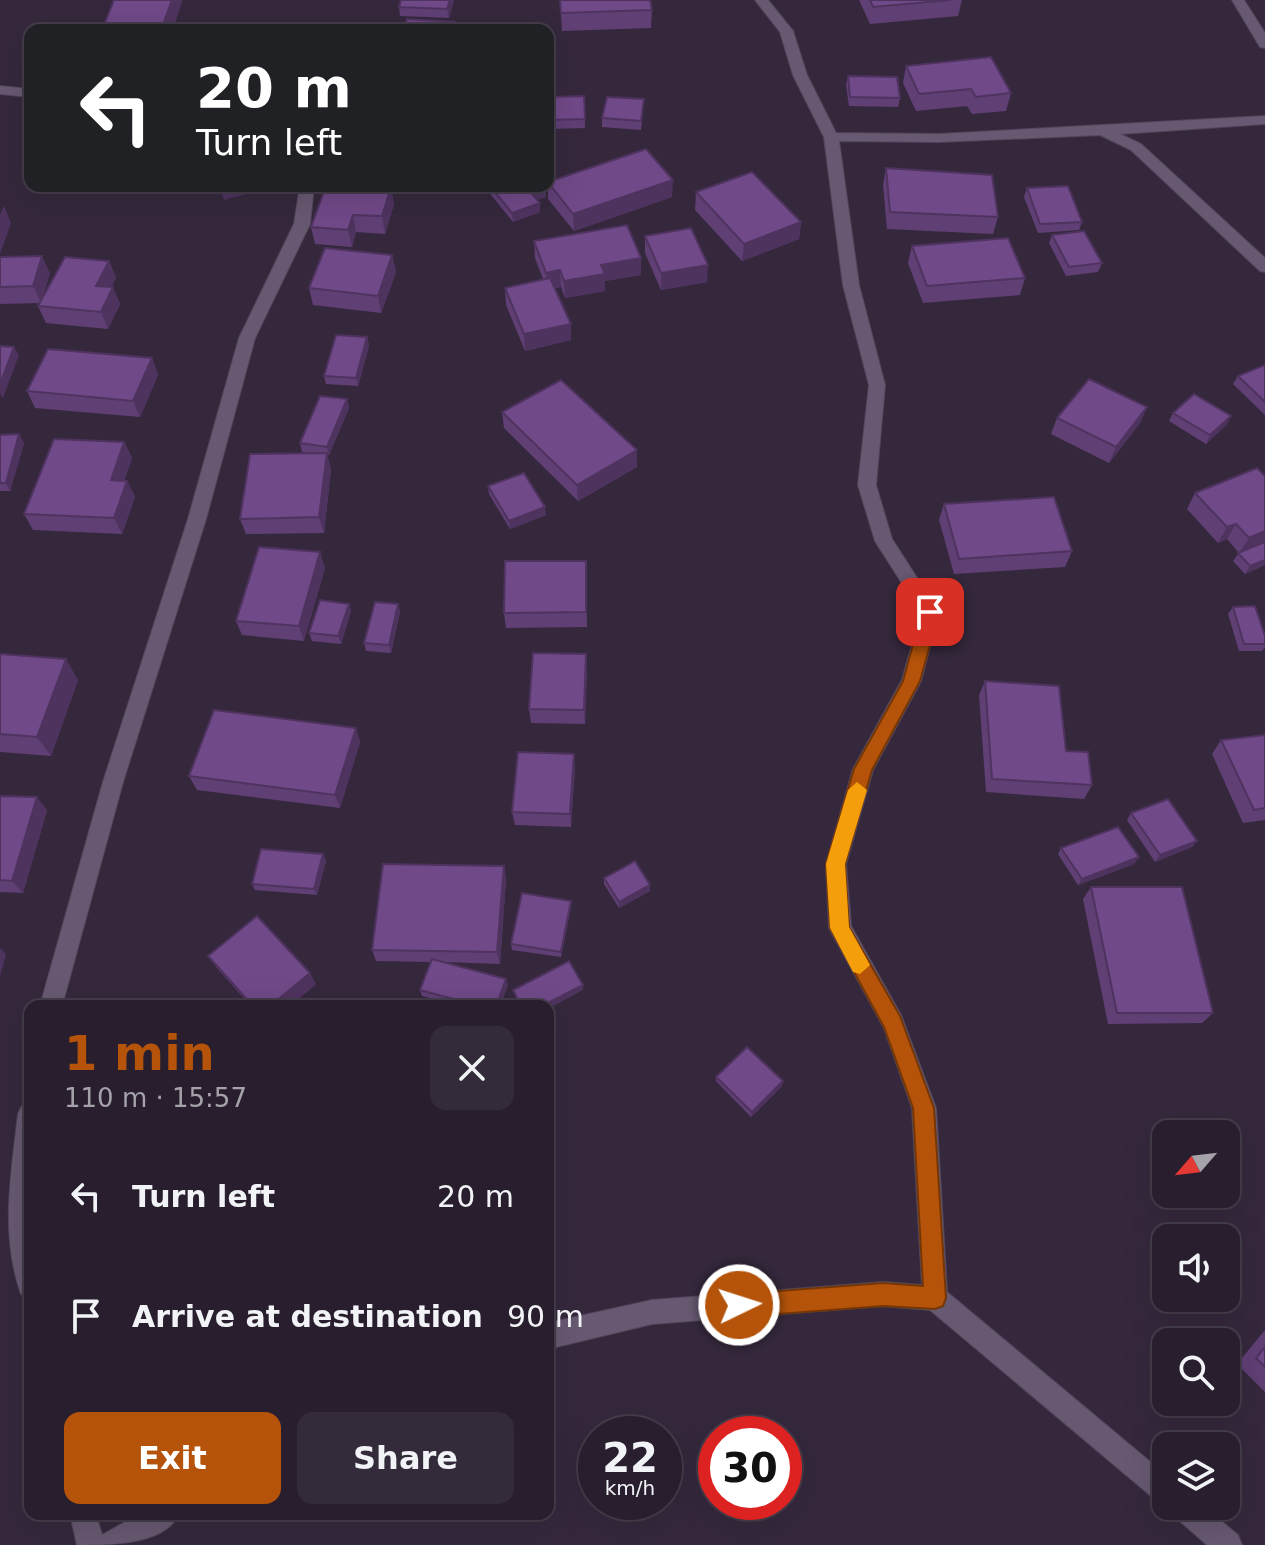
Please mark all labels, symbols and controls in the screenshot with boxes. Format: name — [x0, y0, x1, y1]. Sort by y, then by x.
text: 20 m — [196, 55, 352, 120]
icon: left — [64, 56, 168, 160]
text: Turn left — [196, 122, 342, 163]
pin — [896, 578, 964, 646]
icon: arrive — [908, 590, 952, 634]
text: 1 min — [64, 1025, 215, 1081]
button: close — [430, 1026, 514, 1110]
text: 110 m · 15:57 — [64, 1083, 247, 1113]
north arrow — [1152, 1120, 1240, 1208]
map controls — [1152, 1120, 1240, 1520]
icon: left — [64, 1174, 108, 1218]
text: Turn left — [132, 1179, 275, 1214]
text: 20 m — [437, 1179, 514, 1214]
button: sound — [1152, 1224, 1240, 1312]
position arrow — [697, 1263, 781, 1347]
icon: arrive — [64, 1294, 108, 1338]
text: Arrive at destination — [132, 1299, 483, 1334]
text: 90 m — [507, 1299, 584, 1334]
button: search — [1152, 1328, 1240, 1416]
button: Exit — [64, 1412, 281, 1504]
button: Share — [297, 1412, 514, 1504]
speed limit sign: 30 — [698, 1416, 802, 1520]
button: layers — [1152, 1432, 1240, 1520]
text: 22 — [602, 1435, 658, 1481]
text: km/h — [605, 1476, 655, 1500]

